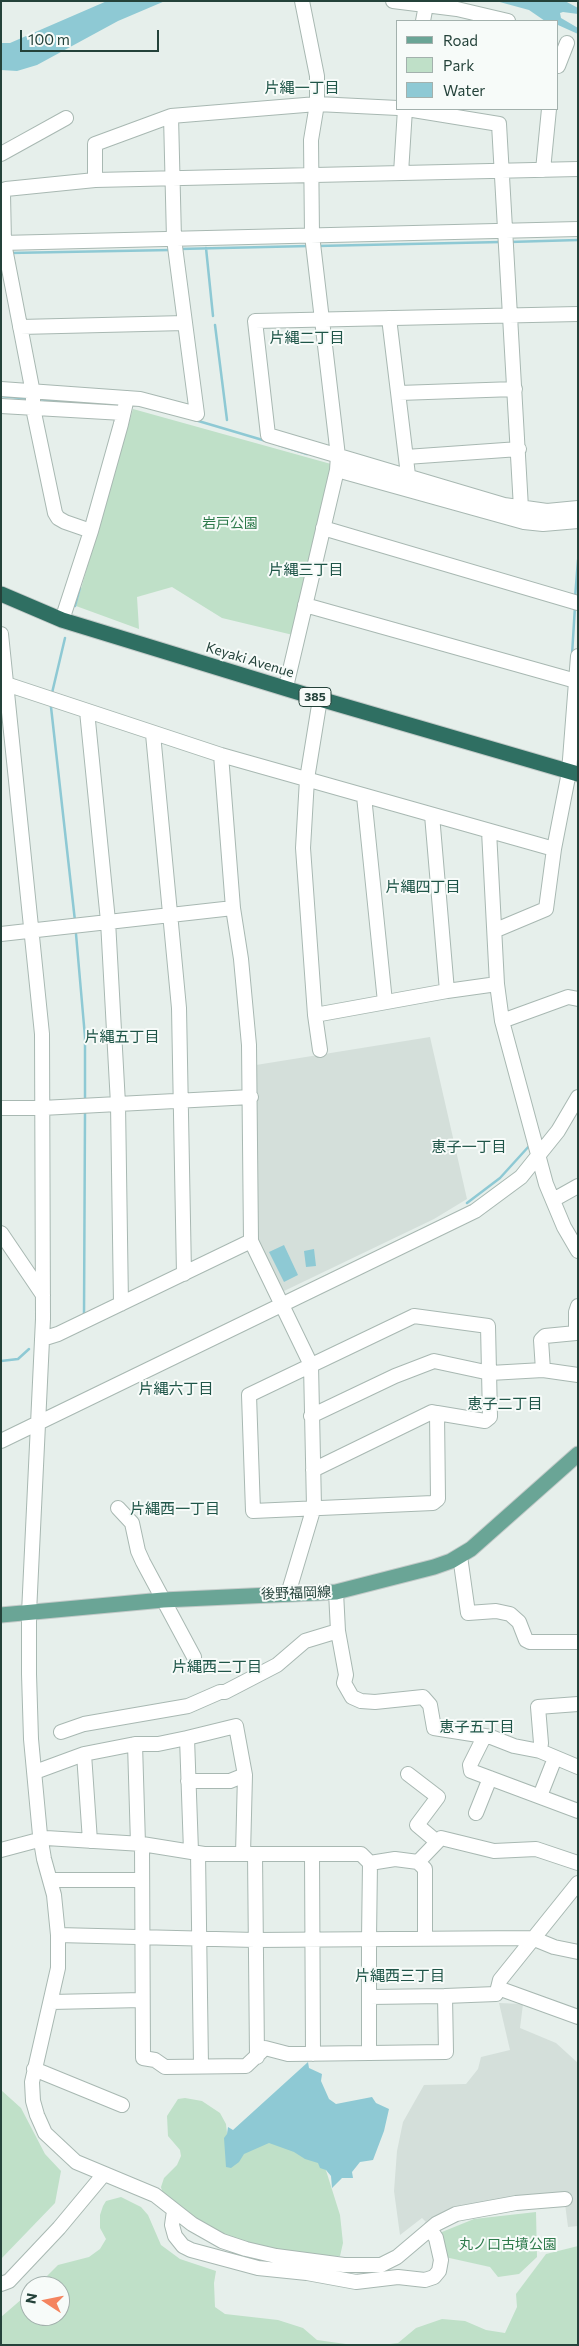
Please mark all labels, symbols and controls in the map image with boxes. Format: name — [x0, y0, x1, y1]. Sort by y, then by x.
scale bar — [22, 20, 161, 52]
legend — [396, 20, 559, 110]
text: 100 m — [28, 30, 70, 48]
text: Road — [443, 31, 478, 49]
text: Park — [443, 56, 474, 74]
district label: 片縄一丁目 — [265, 79, 339, 97]
text: Water — [443, 81, 485, 99]
district label: 片縄二丁目 — [270, 329, 344, 347]
park label: 岩戸公園 — [202, 515, 258, 531]
district label: 片縄三丁目 — [269, 561, 343, 579]
street label: Keyaki Avenue — [204, 639, 296, 681]
road number: 385 — [299, 688, 331, 706]
district label: 片縄四丁目 — [386, 878, 460, 896]
district label: 片縄五丁目 — [85, 1028, 159, 1046]
district label: 恵子一丁目 — [432, 1138, 506, 1156]
district label: 片縄六丁目 — [139, 1380, 213, 1398]
district label: 恵子二丁目 — [468, 1395, 542, 1413]
district label: 片縄西一丁目 — [130, 1500, 220, 1518]
street label: 後野福岡線 — [261, 1583, 331, 1603]
district label: 片縄西二丁目 — [172, 1658, 262, 1676]
district label: 恵子五丁目 — [440, 1718, 514, 1736]
district label: 片縄西三丁目 — [355, 1967, 445, 1985]
park label: 丸ノ口古墳公園 — [459, 2236, 557, 2252]
north arrow — [20, 2276, 70, 2326]
text: N — [21, 2291, 40, 2305]

